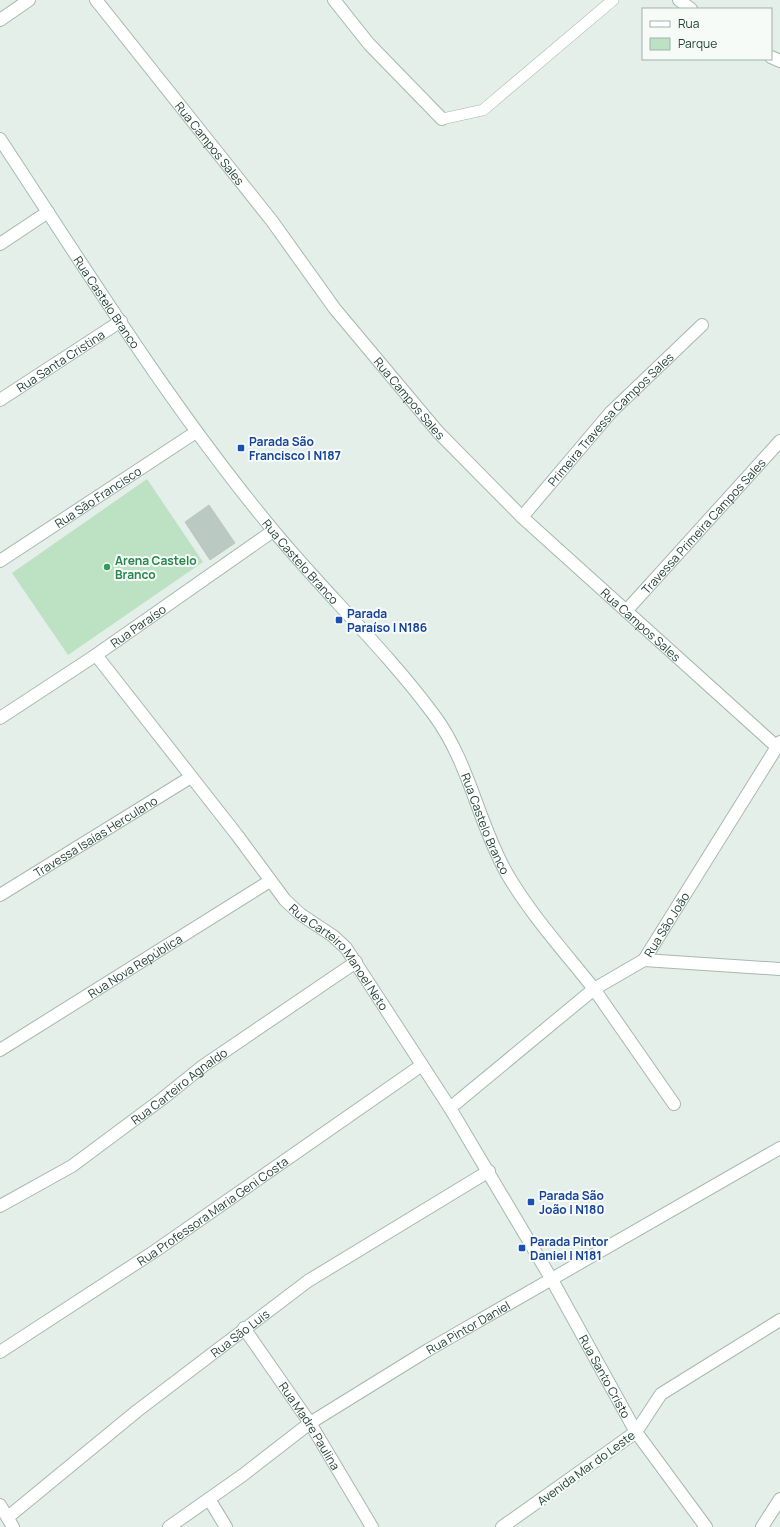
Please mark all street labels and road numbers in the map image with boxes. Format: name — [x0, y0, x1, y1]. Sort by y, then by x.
street label: Rua Campos Sales — [171, 98, 249, 188]
street label: Rua Castelo Branco — [70, 252, 144, 352]
street label: Rua Santa Cristina — [13, 326, 108, 396]
street label: Primeira Travessa Campos Sales — [543, 348, 677, 490]
street label: Rua Campos Sales — [370, 353, 449, 443]
street label: Travessa Primeira Campos Sales — [637, 454, 769, 597]
street label: Rua São Francisco — [51, 462, 144, 531]
street label: Rua Castelo Branco — [259, 515, 343, 608]
street label: Rua Campos Sales — [597, 584, 685, 665]
street label: Rua Paraíso — [107, 600, 169, 651]
street label: Rua Castelo Branco — [457, 770, 514, 877]
street label: Travessa Isaías Herculano — [30, 791, 160, 881]
street label: Rua São João — [640, 888, 693, 960]
street label: Rua Carteiro Manoel Neto — [286, 900, 393, 1013]
street label: Rua Nova República — [84, 930, 185, 1002]
street label: Rua Carteiro Agnaldo — [127, 1044, 230, 1128]
street label: Rua Professora Maria Geni Costa — [133, 1152, 291, 1269]
street label: Rua Pintor Daniel — [423, 1296, 513, 1358]
street label: Rua São Luis — [207, 1305, 273, 1361]
street label: Rua Santo Cristo — [575, 1332, 635, 1421]
street label: Rua Madre Paulina — [275, 1378, 344, 1473]
street label: Avenida Mar do Leste — [534, 1427, 638, 1509]

